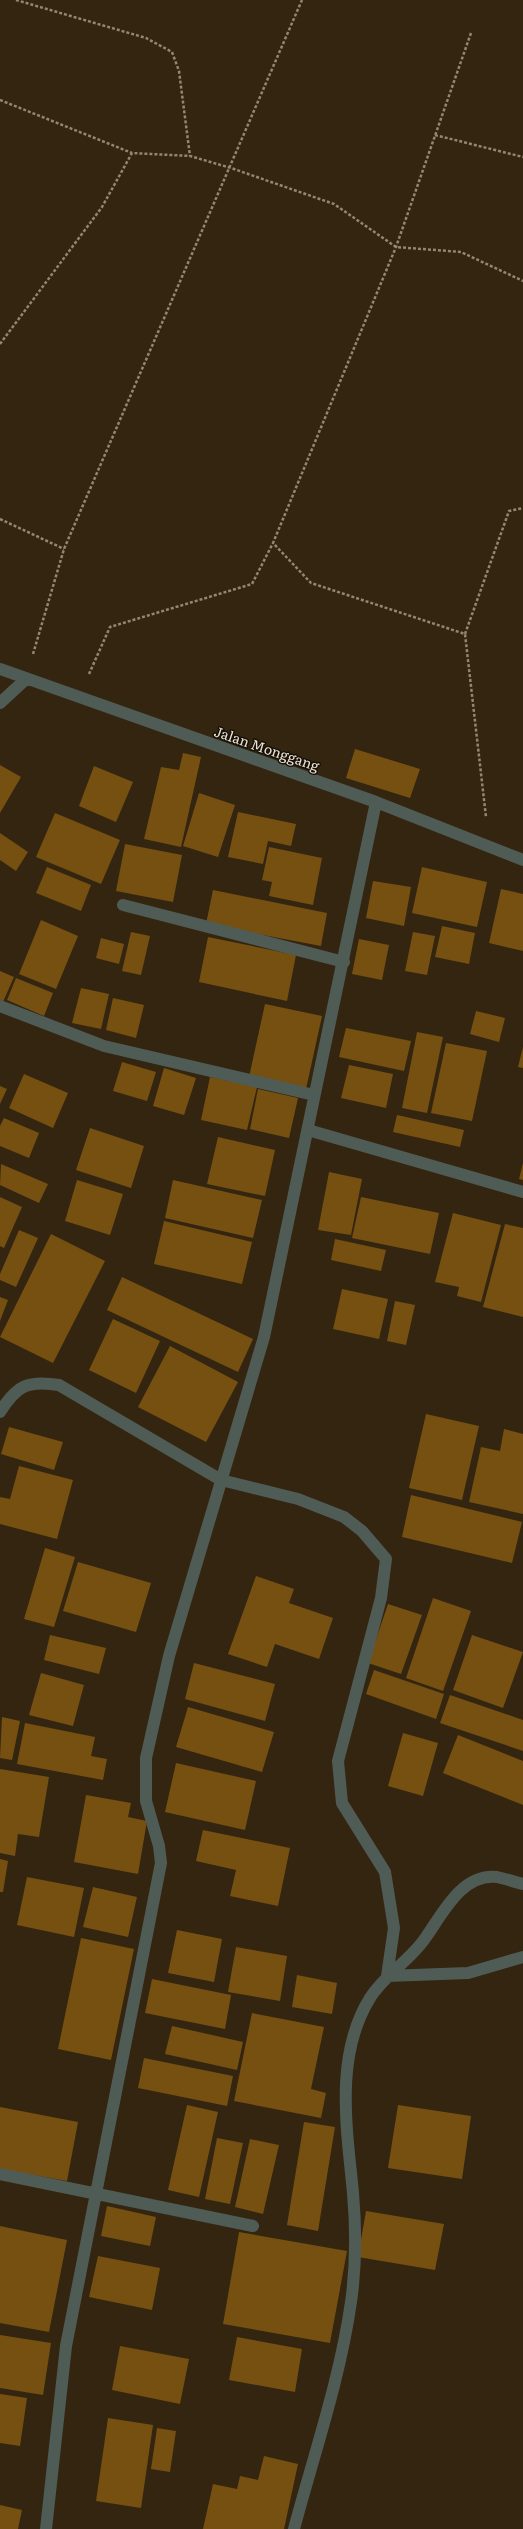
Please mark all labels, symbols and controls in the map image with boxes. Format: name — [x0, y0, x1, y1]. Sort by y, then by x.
street label: Jalan Monggang — [212, 721, 322, 775]

